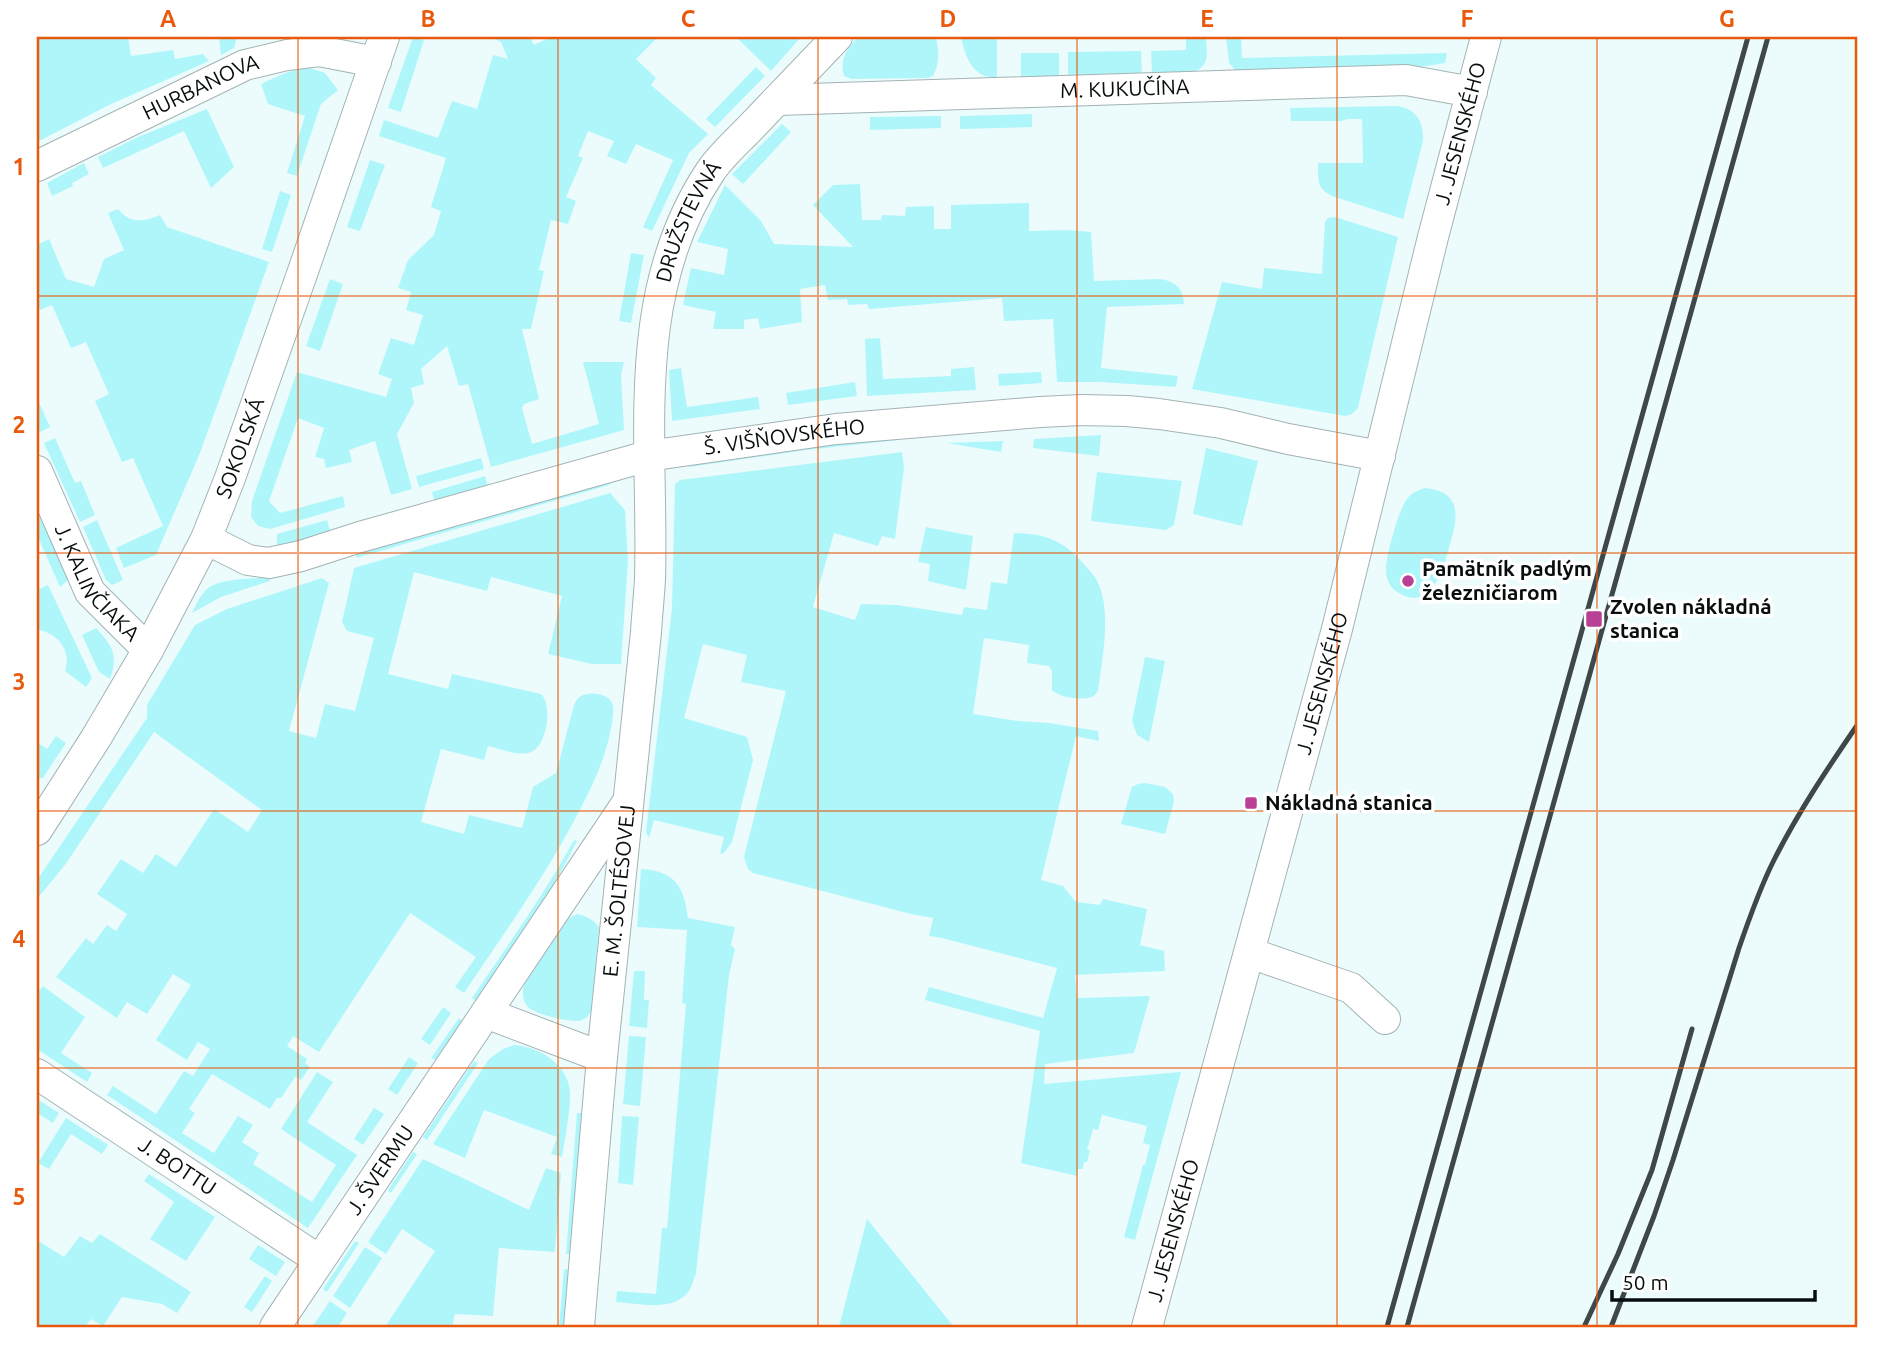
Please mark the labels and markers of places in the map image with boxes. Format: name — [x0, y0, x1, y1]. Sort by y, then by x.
place label: Pamätník padlým železničiarom — [1422, 556, 1592, 604]
marker: Pamätník padlým železničiarom — [1400, 573, 1416, 589]
place label: Zvolen nákladná stanica — [1610, 594, 1772, 642]
marker: Zvolen nákladná stanica — [1584, 609, 1604, 629]
place label: Nákladná stanica — [1265, 790, 1433, 814]
marker: Nákladná stanica — [1243, 795, 1259, 811]

